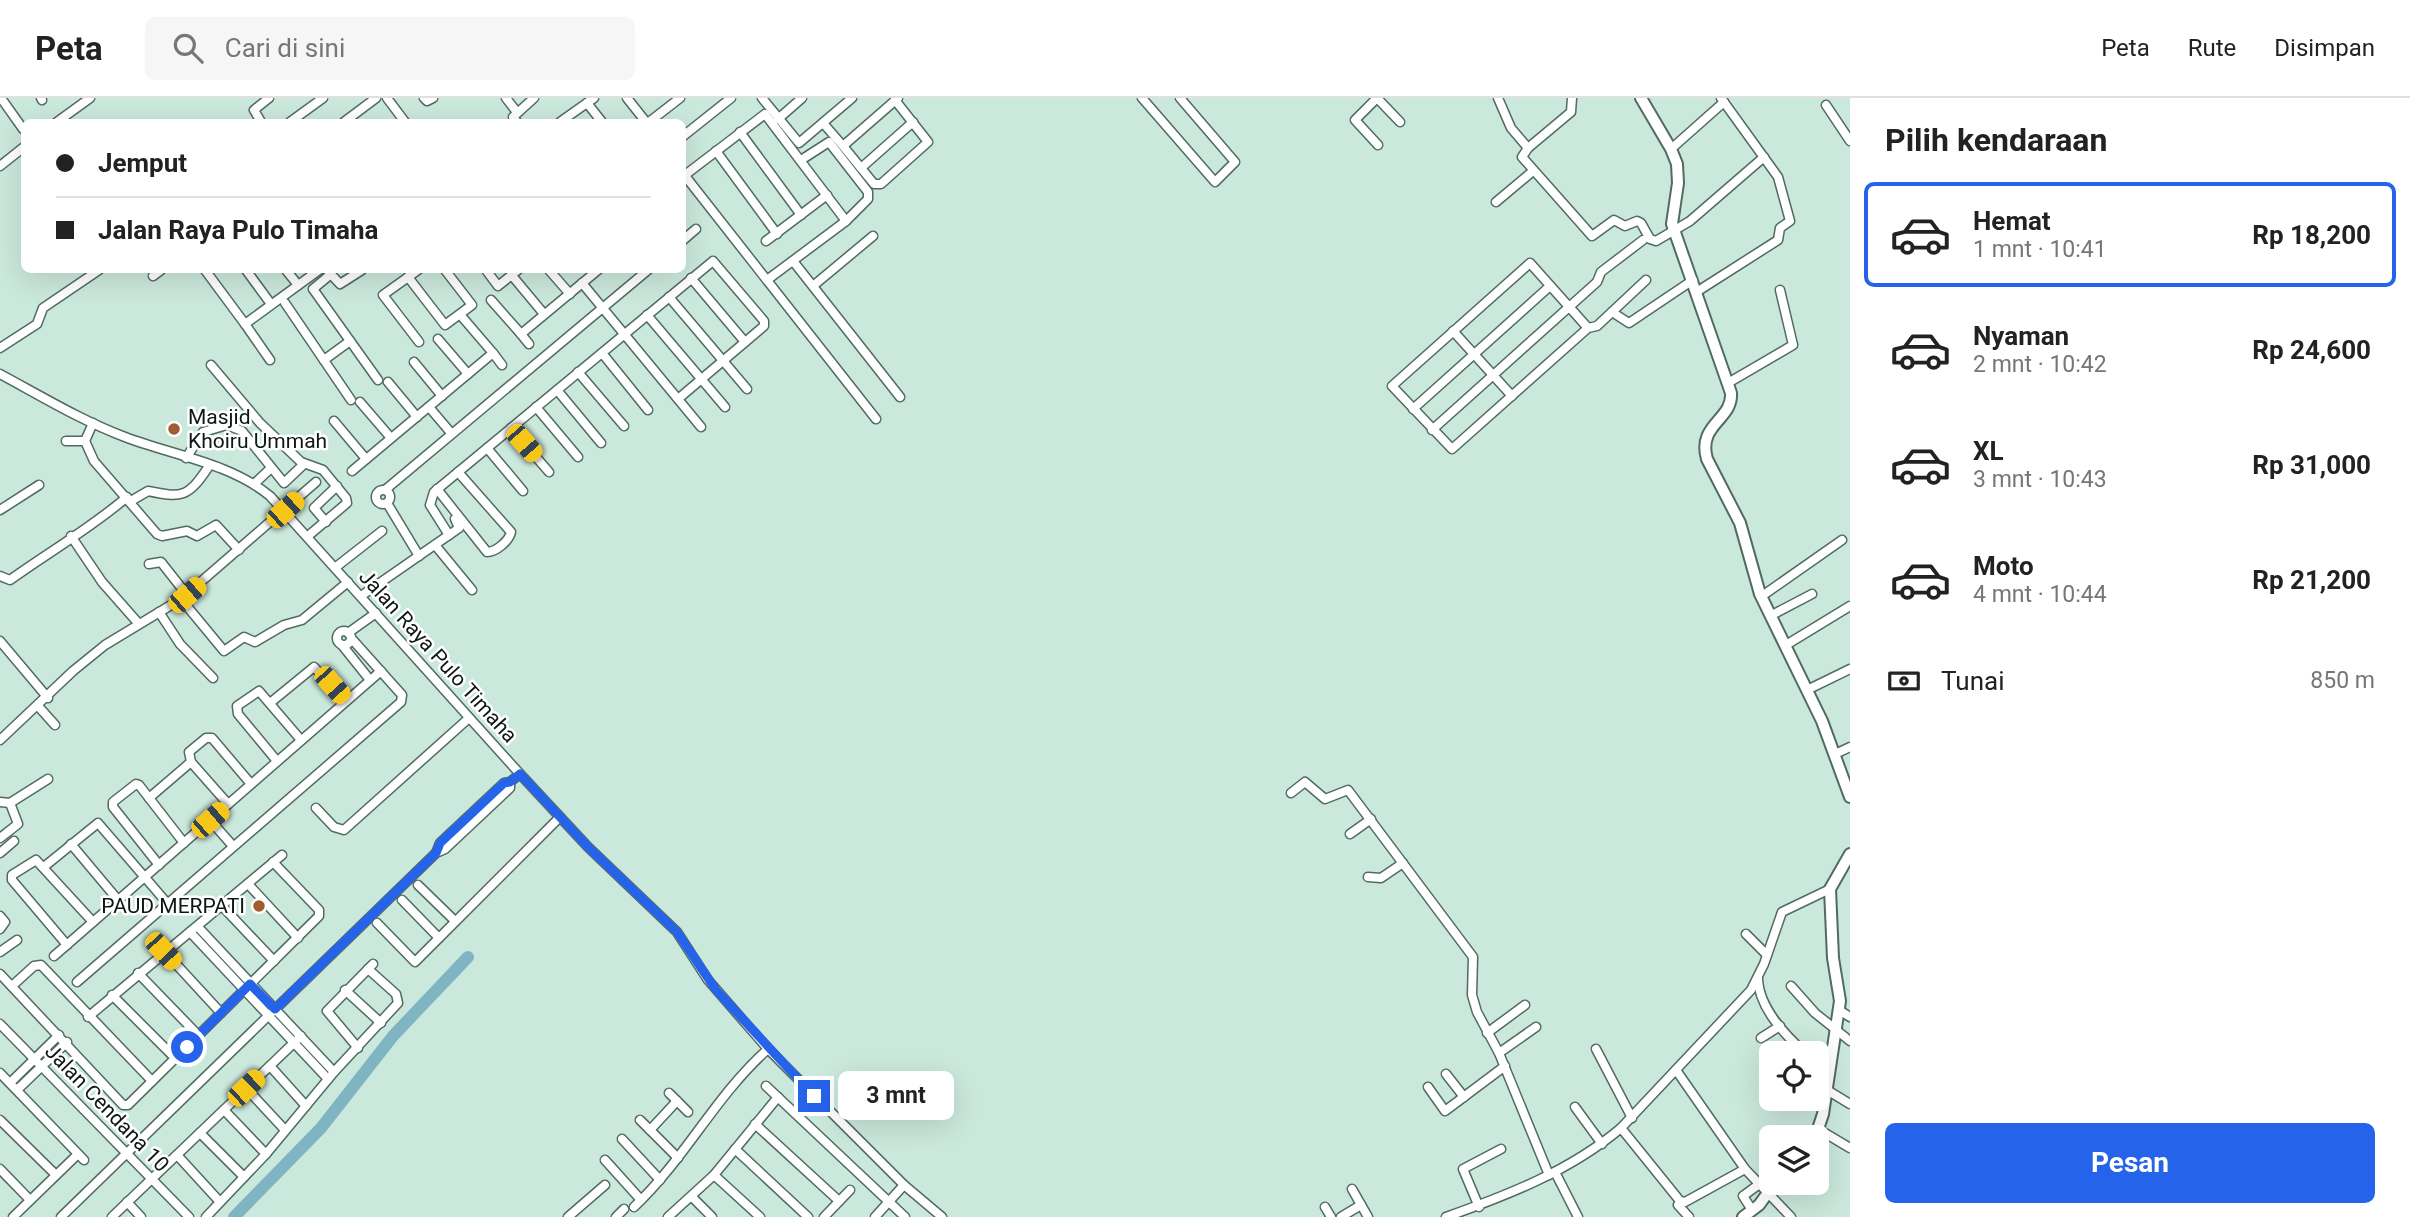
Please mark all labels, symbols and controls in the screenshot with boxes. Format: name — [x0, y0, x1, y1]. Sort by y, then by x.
search box — [145, 17, 635, 80]
text: Peta — [35, 29, 103, 68]
icon: search — [169, 29, 207, 67]
text: Cari di sini — [225, 33, 345, 63]
text: Peta — [2101, 34, 2150, 62]
text: Rute — [2188, 34, 2236, 62]
text: Disimpan — [2274, 34, 2375, 62]
text: Pilih kendaraan — [1885, 121, 2107, 159]
text: Jemput — [98, 148, 187, 178]
icon: car — [1889, 203, 1952, 266]
text: Hemat — [1973, 206, 2051, 236]
text: Jalan Raya Pulo Timaha — [98, 215, 378, 245]
text: Rp 18,200 — [2252, 220, 2371, 250]
text: 1 mnt · 10:41 — [1973, 236, 2107, 263]
icon: car — [1889, 318, 1952, 381]
text: Nyaman — [1973, 321, 2069, 351]
text: Rp 24,600 — [2252, 335, 2371, 365]
text: 2 mnt · 10:42 — [1973, 351, 2107, 378]
place label: Masjid Khoiru Ummah — [188, 405, 327, 453]
car — [503, 420, 546, 466]
marker: Masjid Khoiru Ummah — [166, 421, 182, 437]
icon: car — [1889, 433, 1952, 496]
text: XL — [1973, 436, 2004, 466]
text: Rp 31,000 — [2252, 450, 2371, 480]
text: 3 mnt · 10:43 — [1973, 466, 2107, 493]
car — [263, 488, 308, 532]
icon: car — [1889, 548, 1952, 611]
text: Moto — [1973, 551, 2034, 581]
street label: Jalan Raya Pulo Timaha — [354, 565, 522, 747]
text: Rp 21,200 — [2252, 565, 2371, 595]
car — [165, 573, 210, 617]
text: 4 mnt · 10:44 — [1973, 581, 2107, 608]
car — [311, 662, 354, 708]
icon: cash — [1885, 662, 1923, 700]
text: Tunai — [1941, 666, 2004, 696]
text: 850 m — [2310, 667, 2375, 694]
car — [188, 798, 233, 842]
place label: PAUD MERPATI — [101, 894, 245, 918]
marker: PAUD MERPATI — [251, 898, 267, 914]
car — [141, 928, 186, 974]
route start — [171, 1031, 203, 1063]
street label: Jalan Cendana 10 — [40, 1039, 174, 1177]
map controls — [1759, 1041, 1829, 1195]
button: locate — [1759, 1041, 1829, 1111]
car — [224, 1066, 269, 1110]
callout: 3 mnt — [838, 1072, 954, 1121]
route end — [798, 1080, 830, 1112]
text: 3 mnt — [866, 1082, 926, 1109]
button: Pesan — [1885, 1123, 2375, 1203]
button: layers — [1759, 1125, 1829, 1195]

